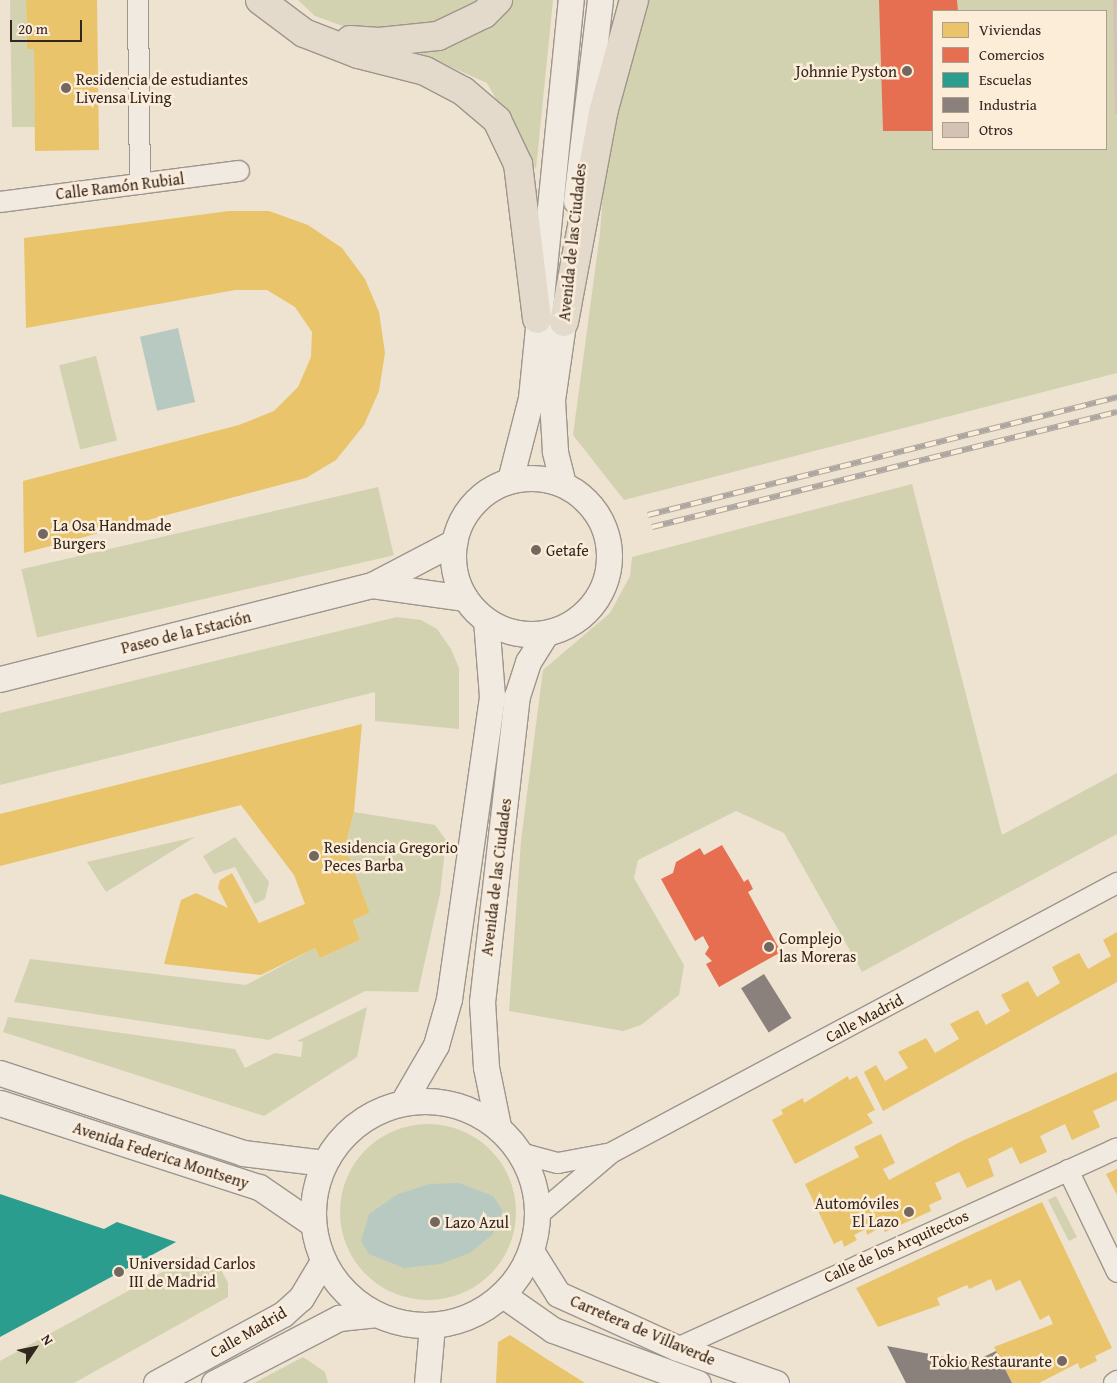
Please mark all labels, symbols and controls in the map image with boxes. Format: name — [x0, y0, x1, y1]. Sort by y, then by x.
scale bar — [12, 10, 85, 42]
legend — [932, 10, 1107, 150]
text: 20 m — [18, 18, 48, 39]
text: Viviendas — [979, 19, 1041, 40]
text: Comercios — [979, 44, 1045, 65]
place label: Johnnie Pyston — [796, 61, 897, 81]
marker: Johnnie Pyston — [901, 65, 913, 77]
place label: Residencia de estudiantes Livensa Living — [76, 69, 248, 107]
text: Escuelas — [979, 69, 1032, 90]
marker: Residencia de estudiantes Livensa Living — [60, 82, 72, 94]
text: Industria — [979, 94, 1037, 115]
text: Otros — [979, 119, 1013, 140]
street label: Avenida de las Ciudades — [554, 162, 590, 322]
street label: Calle Ramón Rubial — [55, 169, 185, 203]
place label: La Osa Handmade Burgers — [53, 515, 171, 553]
marker: La Osa Handmade Burgers — [37, 528, 49, 540]
place label: Getafe — [546, 540, 589, 560]
marker: Getafe — [530, 544, 542, 556]
street label: Paseo de la Estación — [119, 607, 253, 657]
street label: Avenida de las Ciudades — [477, 797, 515, 957]
place label: Residencia Gregorio Peces Barba — [324, 837, 458, 875]
marker: Residencia Gregorio Peces Barba — [308, 850, 320, 862]
place label: Complejo las Moreras — [779, 928, 856, 966]
marker: Complejo las Moreras — [763, 941, 775, 953]
street label: Calle Madrid — [822, 990, 906, 1046]
street label: Avenida Federica Montseny — [71, 1117, 251, 1193]
place label: Automóviles El Lazo — [815, 1193, 899, 1231]
street label: Calle de los Arquitectos — [821, 1205, 971, 1287]
marker: Automóviles El Lazo — [903, 1206, 915, 1218]
place label: Lazo Azul — [445, 1212, 509, 1232]
marker: Lazo Azul — [429, 1216, 441, 1228]
place label: Universidad Carlos III de Madrid — [129, 1253, 256, 1291]
marker: Universidad Carlos III de Madrid — [113, 1266, 125, 1278]
street label: Carretera de Villaverde — [568, 1291, 718, 1369]
street label: Calle Madrid — [206, 1302, 290, 1362]
north arrow — [10, 1323, 60, 1373]
text: N — [37, 1330, 58, 1349]
place label: Tokio Restaurante — [930, 1351, 1052, 1371]
marker: Tokio Restaurante — [1056, 1355, 1068, 1367]

